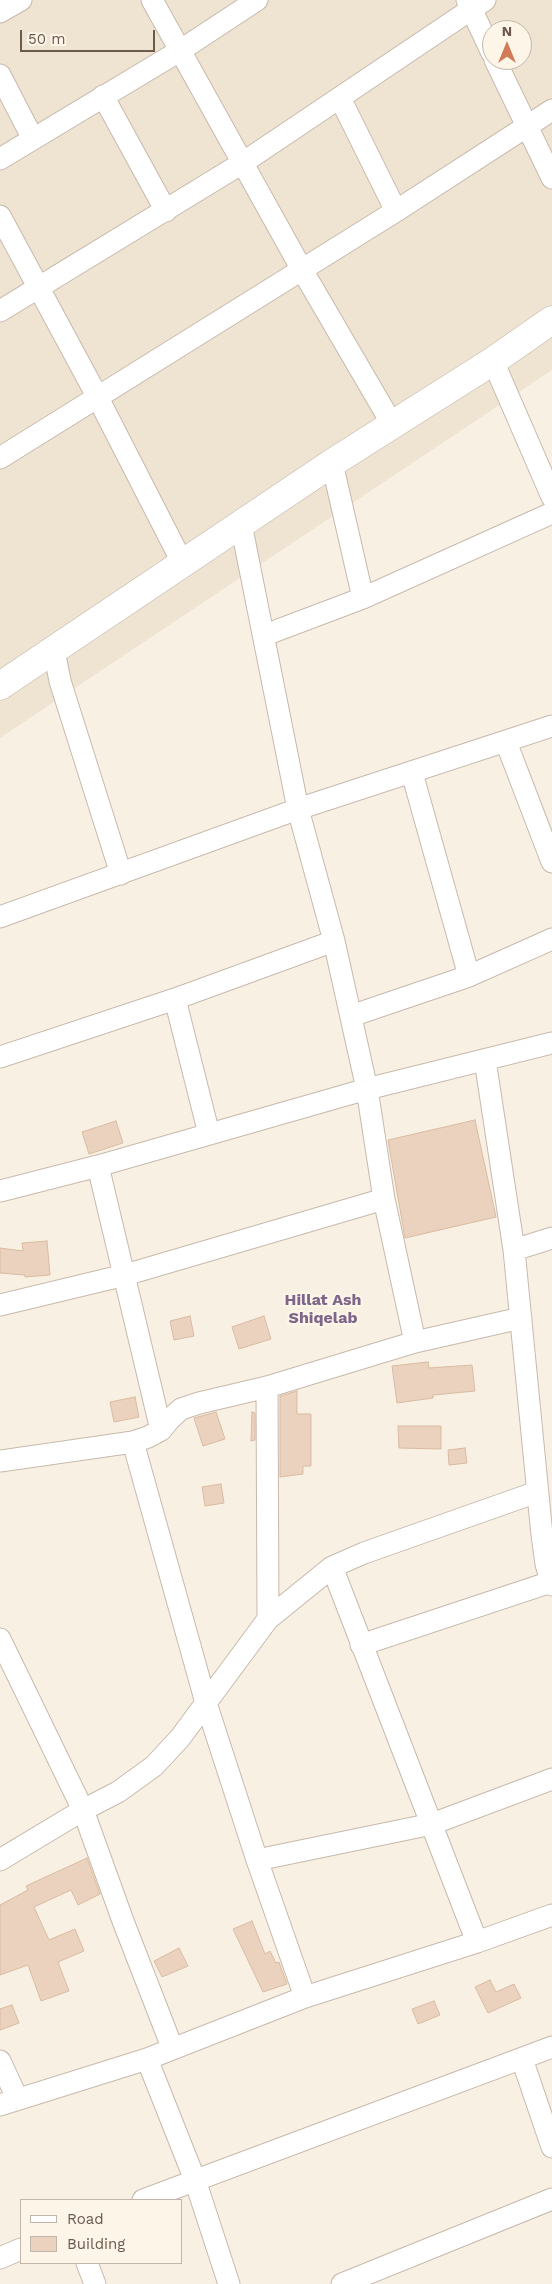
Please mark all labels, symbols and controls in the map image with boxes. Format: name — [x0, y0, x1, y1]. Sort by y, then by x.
scale bar — [22, 20, 158, 52]
north arrow — [482, 20, 532, 70]
text: N — [502, 23, 512, 39]
text: 50 m — [28, 30, 65, 48]
district label: Hillat Ash Shiqelab — [285, 1290, 361, 1328]
legend — [20, 2199, 182, 2264]
text: Road — [67, 2210, 104, 2228]
text: Building — [67, 2235, 125, 2253]

